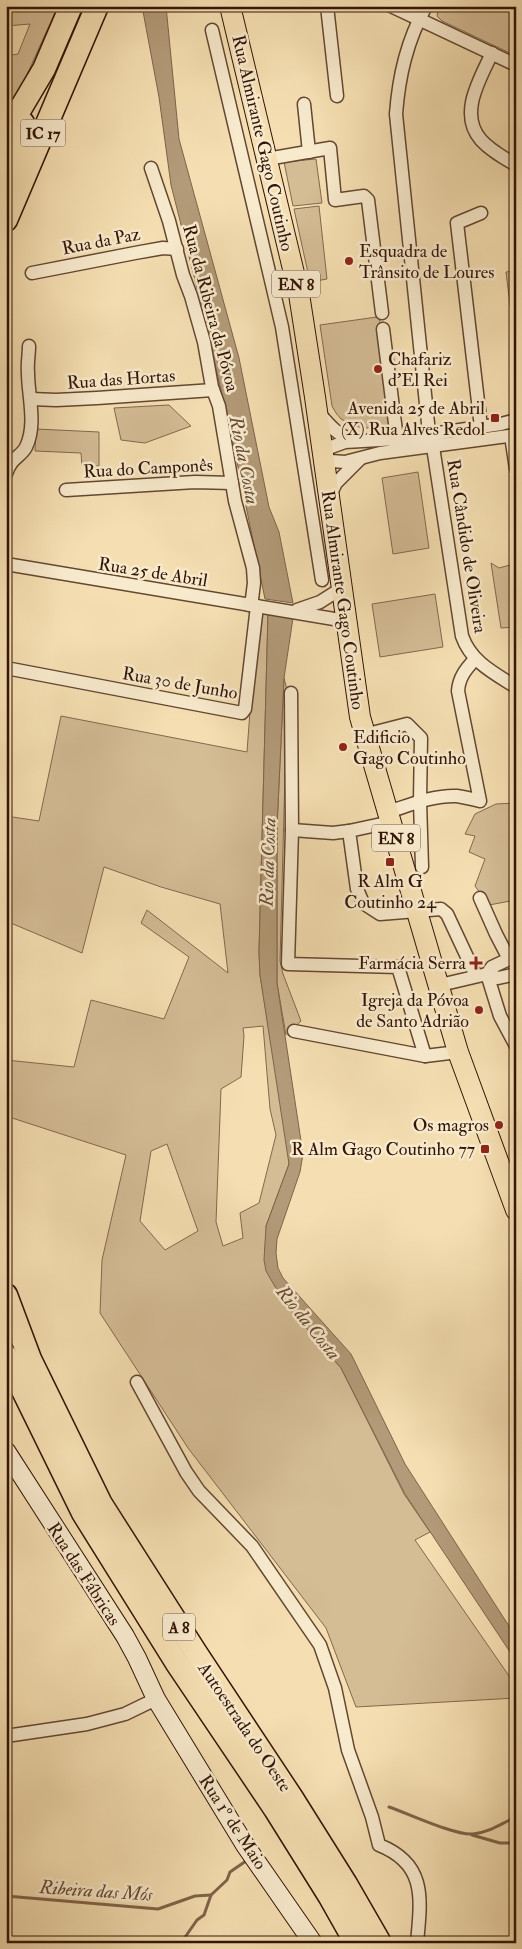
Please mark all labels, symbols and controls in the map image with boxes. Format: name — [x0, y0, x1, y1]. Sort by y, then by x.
street label: Rua Almirante Gago Coutinho — [226, 33, 299, 254]
road number: IC 17 — [20, 120, 66, 146]
street label: Rua da Ribeira da Póvoa — [177, 222, 244, 395]
street label: Rua da Paz — [60, 223, 143, 260]
place label: Esquadra de Trânsito de Loures — [359, 240, 495, 284]
marker: Esquadra de Trânsito de Loures — [343, 255, 355, 267]
road number: EN 8 — [272, 270, 320, 298]
place label: Chafariz d'El Rei — [388, 348, 452, 392]
marker: Chafariz d'El Rei — [372, 363, 384, 375]
street label: Rua das Hortas — [66, 364, 176, 395]
place label: Avenida 25 de Abril (X) Rua Alves Redol — [341, 397, 485, 441]
marker: Avenida 25 de Abril (X) Rua Alves Redol — [489, 412, 501, 424]
water label: Rio da Costa — [224, 413, 264, 506]
street label: Rua do Camponês — [83, 454, 213, 483]
street label: Rua Cândido de Oliveira — [441, 457, 492, 635]
street label: Rua Almirante Gago Coutinho — [316, 489, 369, 712]
street label: Rua 25 de Abril — [97, 552, 210, 593]
street label: Rua 30 de Junho — [120, 662, 240, 705]
place label: Edificio Gago Coutinho — [353, 726, 466, 770]
marker: Edificio Gago Coutinho — [337, 741, 349, 753]
water label: Rio da Costa — [254, 817, 282, 908]
road number: EN 8 — [372, 824, 420, 851]
marker: R Alm G Coutinho 24 — [384, 856, 396, 868]
place label: R Alm G Coutinho 24 — [344, 870, 437, 914]
place label: Farmácia Serra — [358, 952, 467, 975]
marker: Farmácia Serra — [470, 957, 482, 969]
place label: Igreja da Póvoa de Santo Adrião — [356, 989, 470, 1033]
marker: Igreja da Póvoa de Santo Adrião — [473, 1004, 485, 1016]
place label: Os magros — [413, 1114, 489, 1137]
marker: Os magros — [493, 1119, 505, 1131]
place label: R Alm Gago Coutinho 77 — [291, 1138, 475, 1161]
marker: R Alm Gago Coutinho 77 — [479, 1143, 491, 1155]
water label: Rio da Costa — [270, 1280, 346, 1365]
street label: Rua das Fábricas — [42, 1518, 126, 1630]
road number: A 8 — [163, 1614, 195, 1640]
street label: Autoestrada do Oeste — [192, 1657, 297, 1797]
street label: Rua 1º de Maio — [193, 1771, 272, 1874]
water label: Ribeira das Mós — [38, 1875, 154, 1907]

